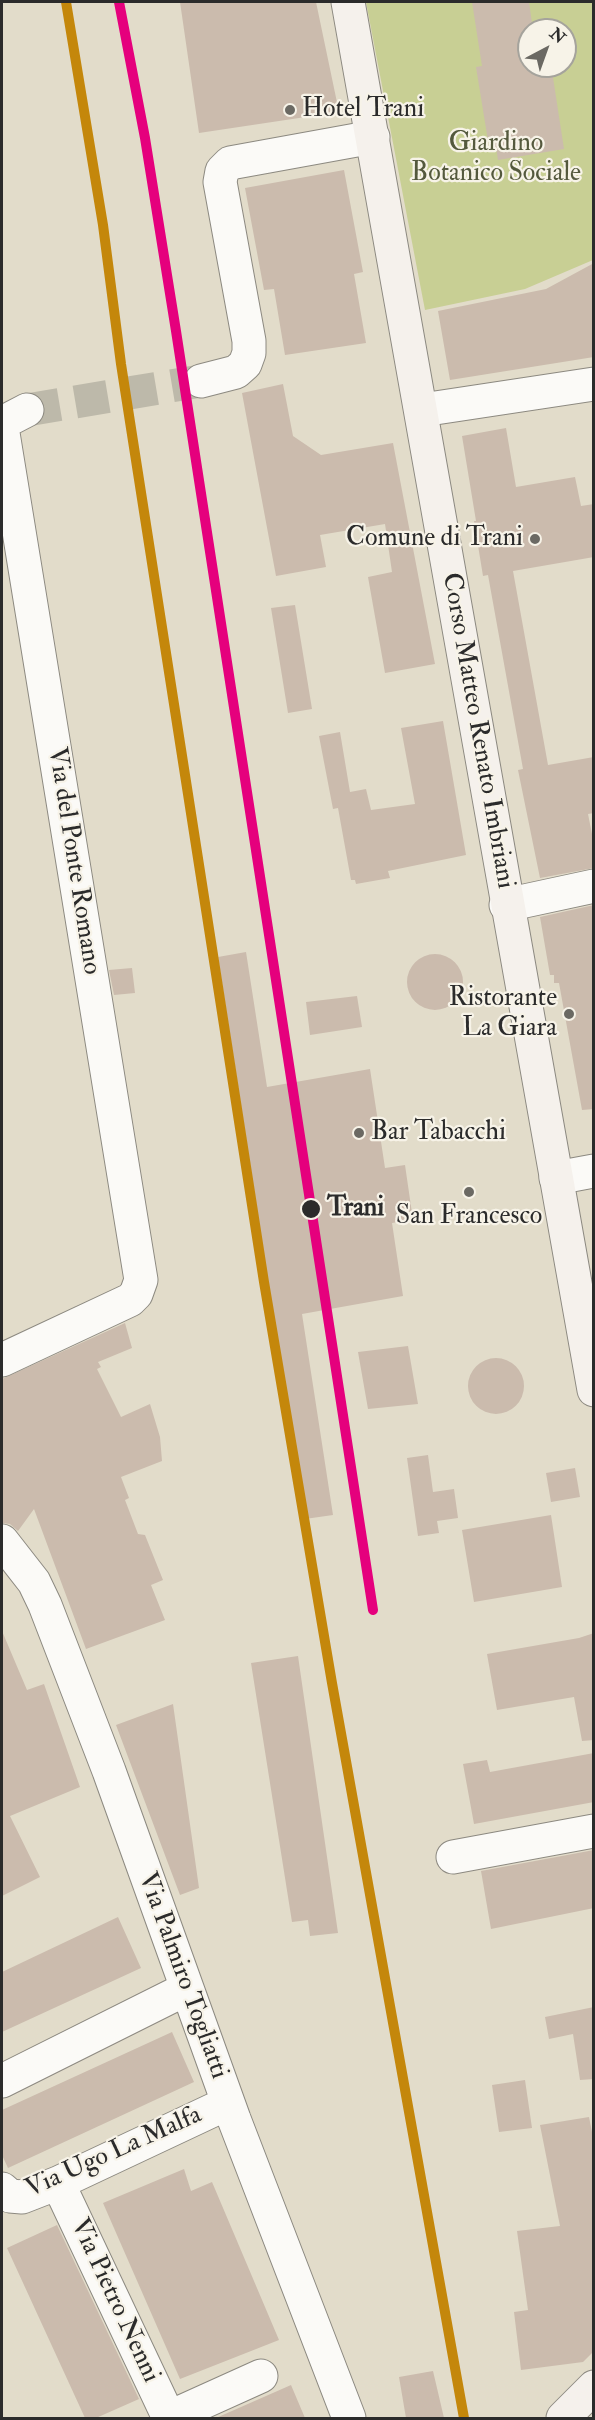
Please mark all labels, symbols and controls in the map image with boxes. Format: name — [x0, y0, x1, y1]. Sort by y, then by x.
north arrow — [517, 18, 577, 78]
text: N — [546, 24, 569, 48]
place label: Hotel Trani — [302, 94, 424, 126]
marker: Hotel Trani — [283, 103, 297, 117]
park label: Giardino Botanico Sociale — [411, 128, 581, 190]
place label: Comune di Trani — [346, 523, 523, 555]
marker: Comune di Trani — [528, 532, 542, 546]
street label: Corso Matteo Renato Imbriani — [434, 571, 520, 891]
street label: Via del Ponte Romano — [40, 745, 106, 977]
place label: Ristorante La Giara — [449, 983, 557, 1044]
marker: Ristorante La Giara — [562, 1007, 576, 1021]
place label: Bar Tabacchi — [371, 1117, 506, 1149]
marker: Bar Tabacchi — [352, 1126, 366, 1140]
marker: San Francesco — [462, 1185, 476, 1199]
place label: Trani — [327, 1193, 384, 1225]
marker: Trani — [300, 1198, 322, 1220]
place label: San Francesco — [396, 1201, 542, 1233]
street label: Via Palmiro Togliatti — [130, 1869, 234, 2083]
street label: Via Ugo La Malfa — [21, 2100, 207, 2206]
street label: Via Pietro Nenni — [62, 2214, 166, 2388]

